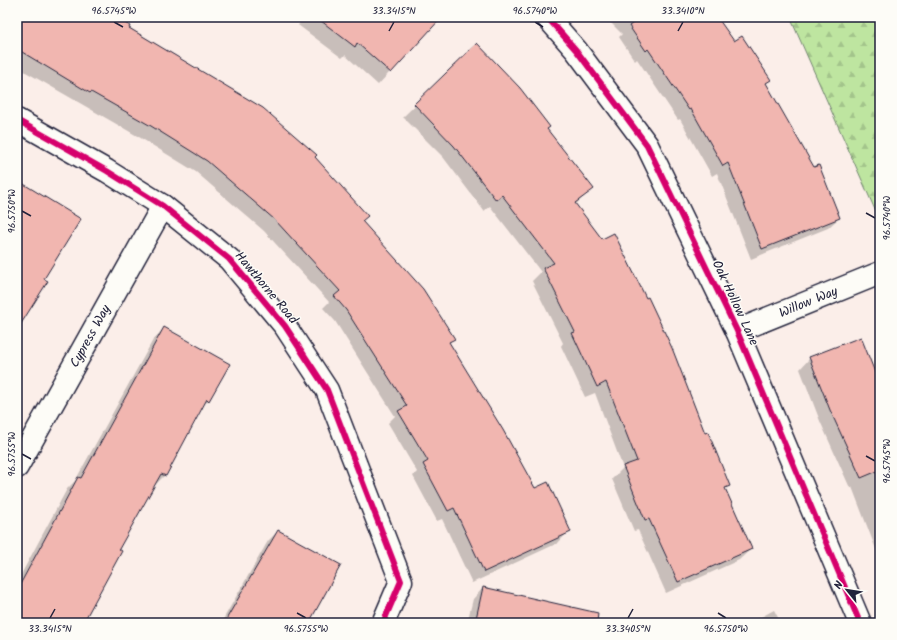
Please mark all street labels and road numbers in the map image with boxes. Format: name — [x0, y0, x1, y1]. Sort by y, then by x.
street label: Hawthorne Road — [229, 247, 303, 330]
street label: Oak Hollow Lane — [706, 257, 764, 349]
street label: Willow Way — [776, 280, 842, 323]
street label: Cypress Way — [64, 300, 117, 371]

